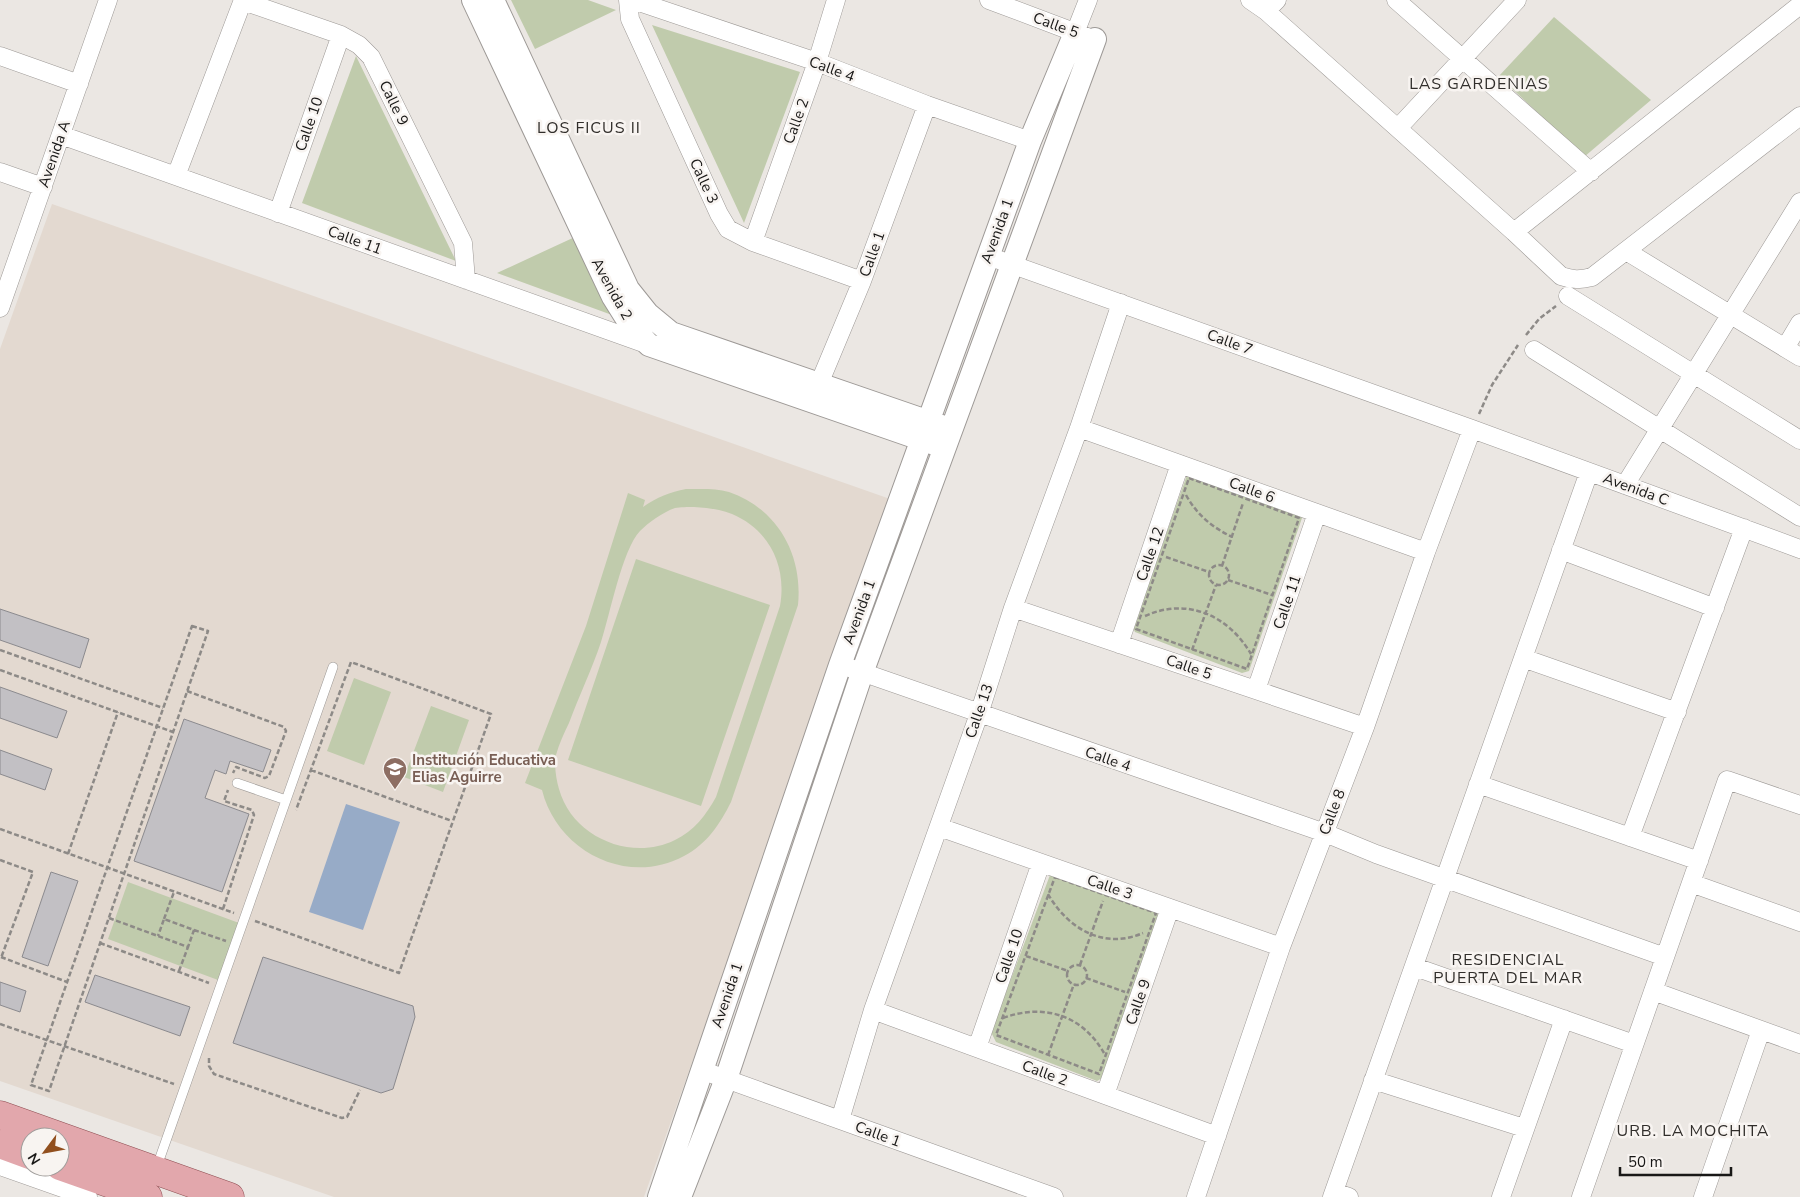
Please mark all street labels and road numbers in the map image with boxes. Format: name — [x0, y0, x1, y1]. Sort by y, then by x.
street label: Calle 5 — [1030, 7, 1082, 43]
street label: Calle 4 — [806, 51, 858, 87]
street label: Calle 9 — [375, 77, 413, 129]
street label: Calle 10 — [290, 94, 328, 154]
street label: Calle 2 — [778, 95, 814, 147]
street label: Avenida A — [33, 118, 75, 190]
street label: Calle 3 — [685, 155, 723, 207]
street label: Avenida 1 — [976, 196, 1018, 266]
street label: Calle 11 — [325, 221, 385, 259]
street label: Calle 1 — [854, 228, 890, 280]
street label: Avenida 2 — [587, 255, 637, 323]
street label: Calle 7 — [1204, 324, 1256, 360]
street label: Avenida C — [1600, 468, 1672, 510]
street label: Calle 6 — [1226, 472, 1278, 508]
street label: Calle 12 — [1131, 524, 1169, 584]
street label: Calle 11 — [1268, 572, 1306, 632]
street label: Avenida 1 — [838, 577, 880, 647]
street label: Calle 5 — [1163, 650, 1215, 684]
street label: Calle 13 — [960, 681, 998, 741]
street label: Calle 4 — [1082, 742, 1134, 776]
street label: Calle 8 — [1314, 786, 1350, 838]
street label: Calle 3 — [1084, 870, 1136, 904]
street label: Calle 10 — [990, 926, 1028, 986]
street label: Avenida 1 — [707, 960, 747, 1030]
street label: Calle 9 — [1121, 976, 1155, 1028]
street label: Calle 2 — [1019, 1055, 1071, 1091]
street label: Calle 1 — [852, 1116, 904, 1152]

